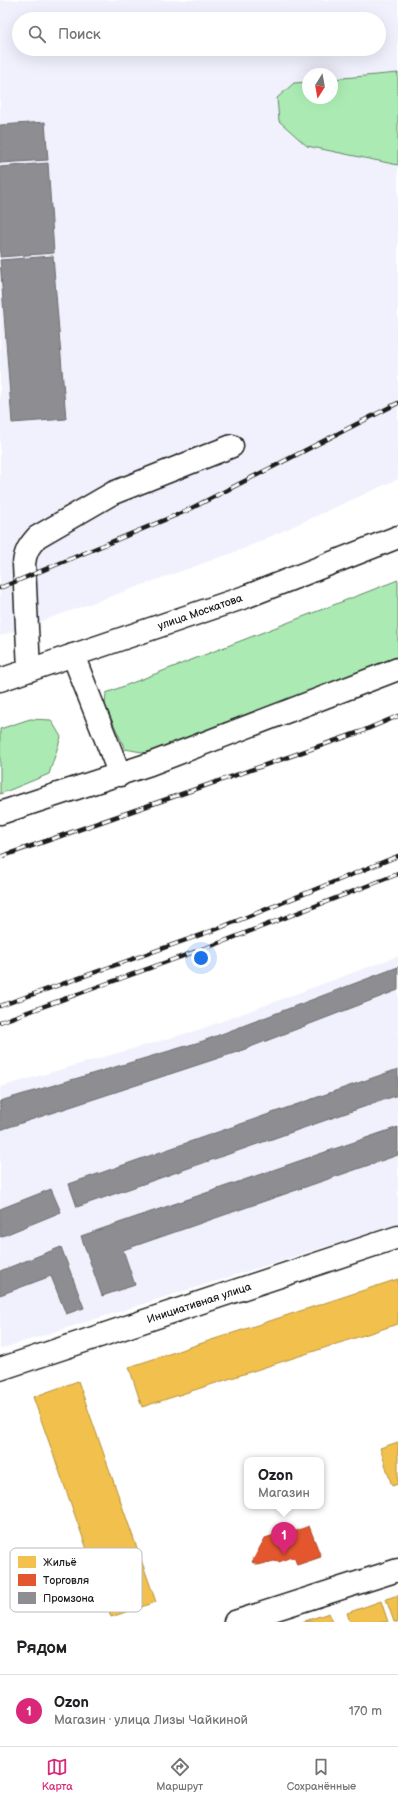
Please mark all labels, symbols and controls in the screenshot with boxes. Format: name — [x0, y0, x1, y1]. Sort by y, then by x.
search box — [12, 12, 386, 56]
icon: search — [26, 23, 48, 45]
text: Поиск — [58, 25, 101, 44]
north arrow — [302, 68, 338, 104]
street label: улица Москатова — [156, 591, 245, 633]
your location — [191, 948, 211, 968]
street label: Инициативная улица — [145, 1280, 253, 1326]
popup — [244, 1457, 324, 1509]
text: Ozon — [258, 1466, 293, 1485]
text: Магазин — [258, 1485, 310, 1501]
pin: 1 — [271, 1522, 297, 1555]
legend — [10, 1548, 142, 1612]
text: Жильё — [43, 1556, 77, 1569]
text: Торговля — [43, 1574, 89, 1587]
text: Промзона — [43, 1592, 95, 1605]
text: Рядом — [16, 1638, 67, 1658]
text: Ozon — [54, 1693, 89, 1712]
text: 1 — [26, 1703, 32, 1719]
text: 170 m — [349, 1703, 382, 1719]
text: Магазин · улица Лизы Чайкиной — [54, 1712, 248, 1728]
tab: Карта — [42, 1756, 73, 1793]
tab: Маршрут — [156, 1756, 203, 1793]
tab: Сохранённые — [287, 1756, 356, 1793]

